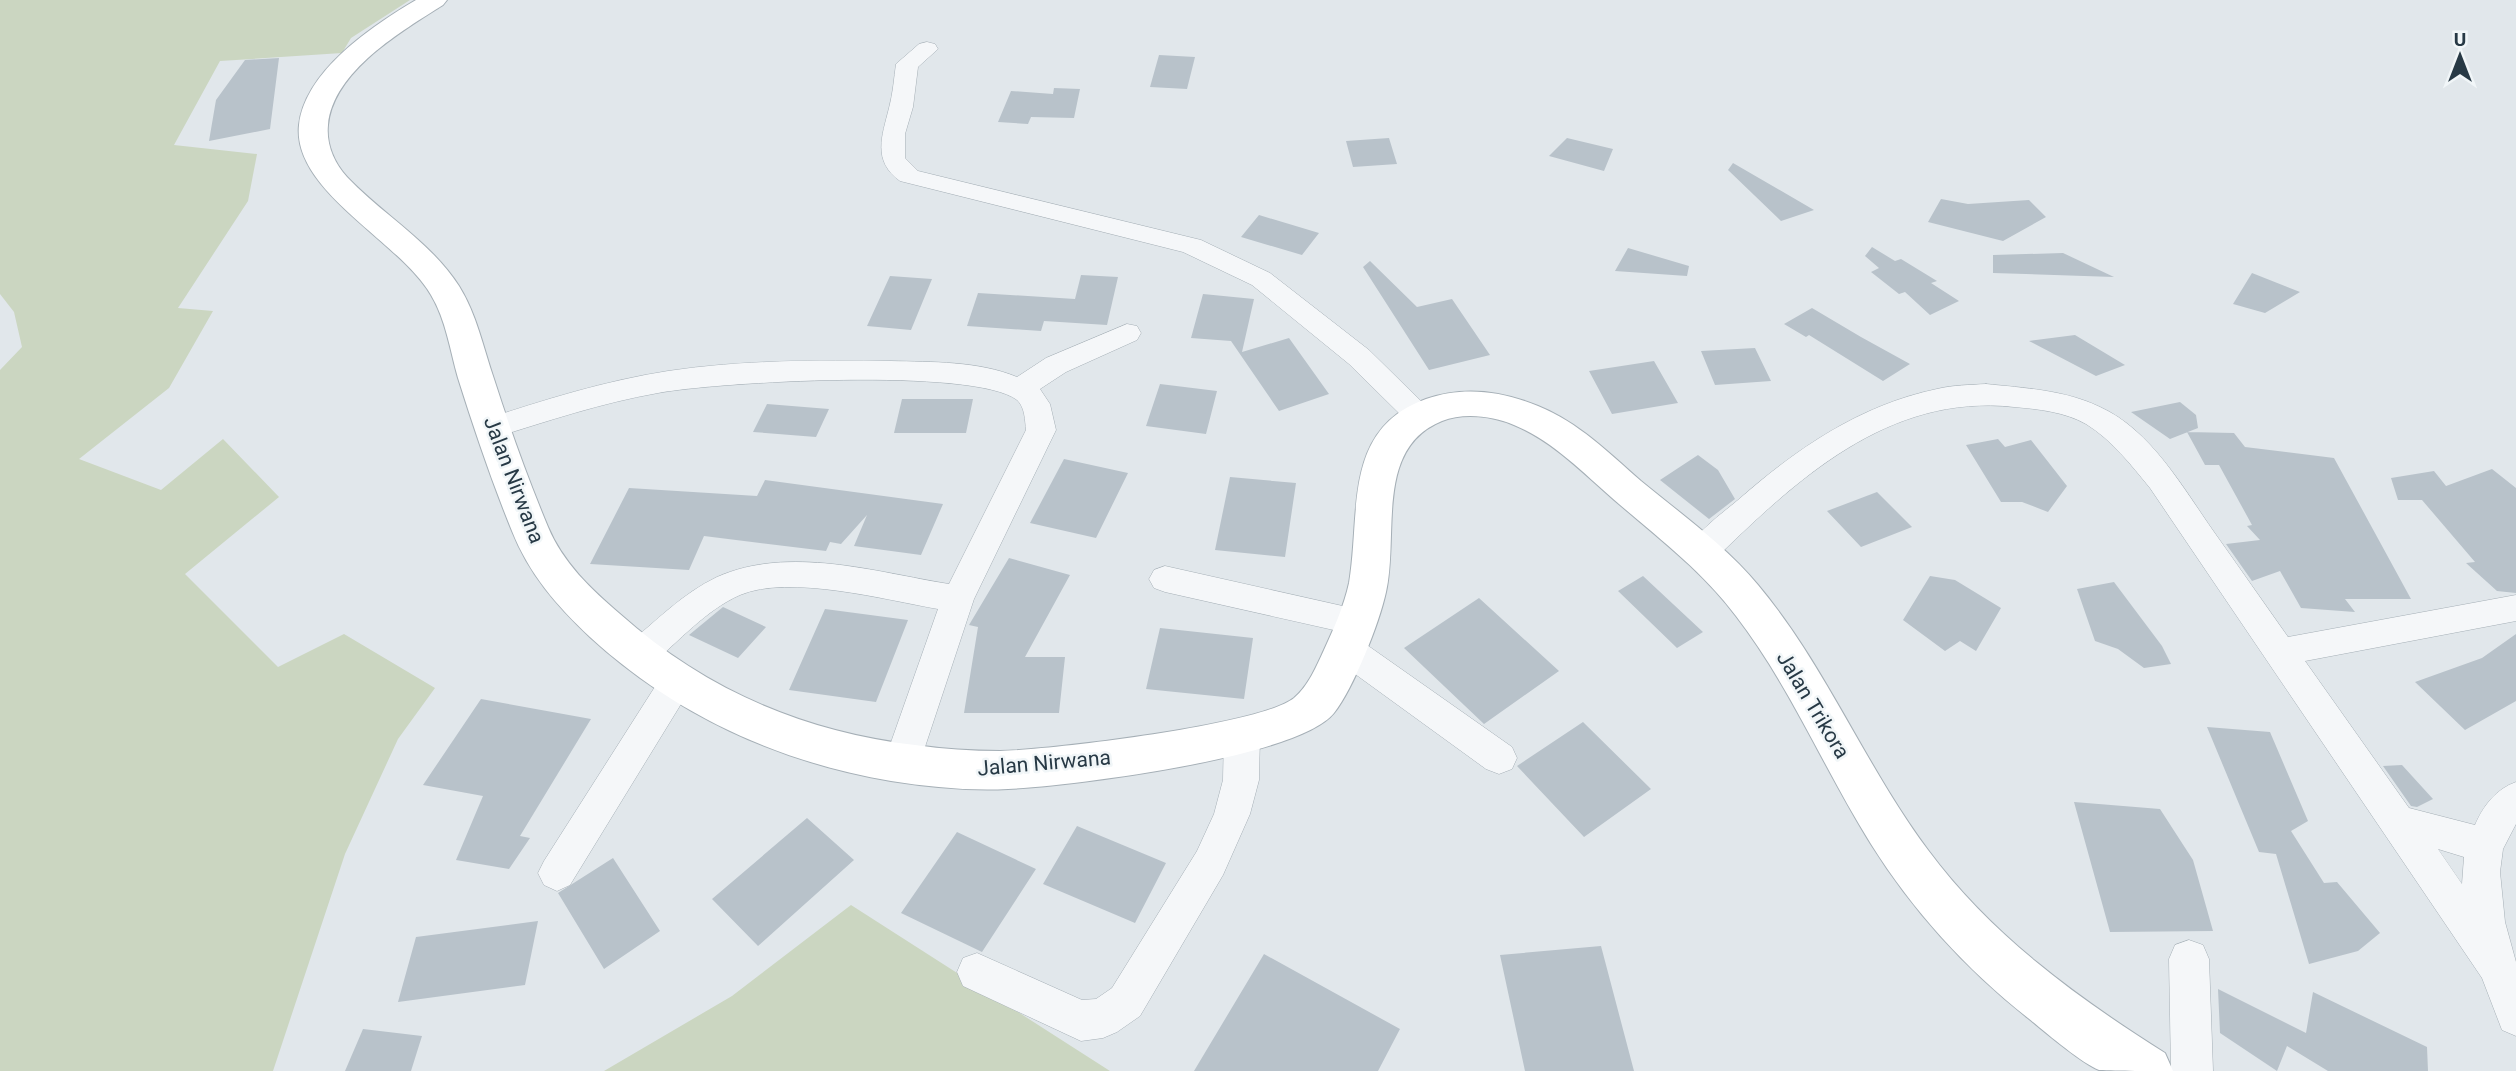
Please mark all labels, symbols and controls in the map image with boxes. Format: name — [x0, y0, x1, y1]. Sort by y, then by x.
north arrow — [2425, 21, 2495, 91]
text: U — [2454, 28, 2466, 51]
street label: Jalan Nirwana — [479, 413, 549, 547]
street label: Jalan Trikora — [1772, 647, 1854, 763]
street label: Jalan Nirwana — [976, 745, 1112, 781]

